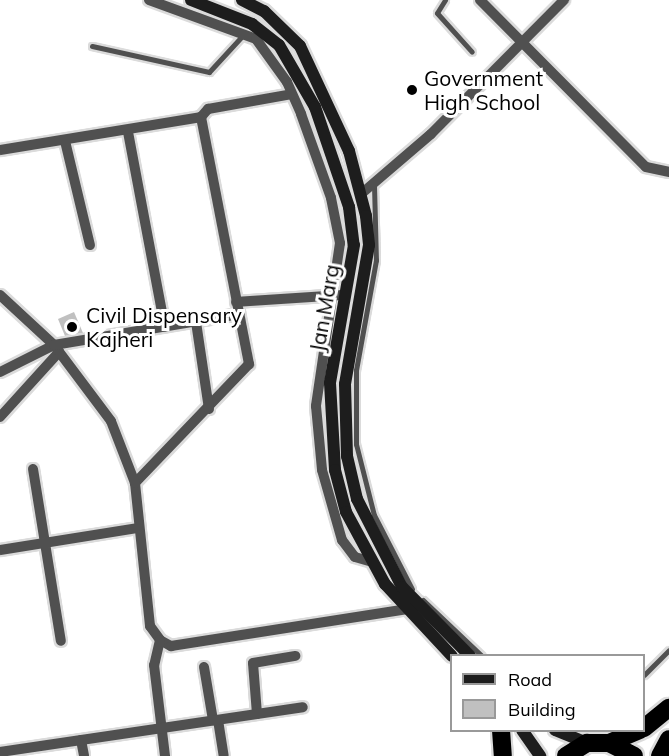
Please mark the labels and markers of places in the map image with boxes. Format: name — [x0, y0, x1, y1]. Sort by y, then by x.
place label: Government High School — [424, 65, 543, 115]
marker: Government High School — [405, 83, 419, 97]
place label: Civil Dispensary Kajheri — [86, 302, 242, 352]
marker: Civil Dispensary Kajheri — [63, 318, 81, 336]

